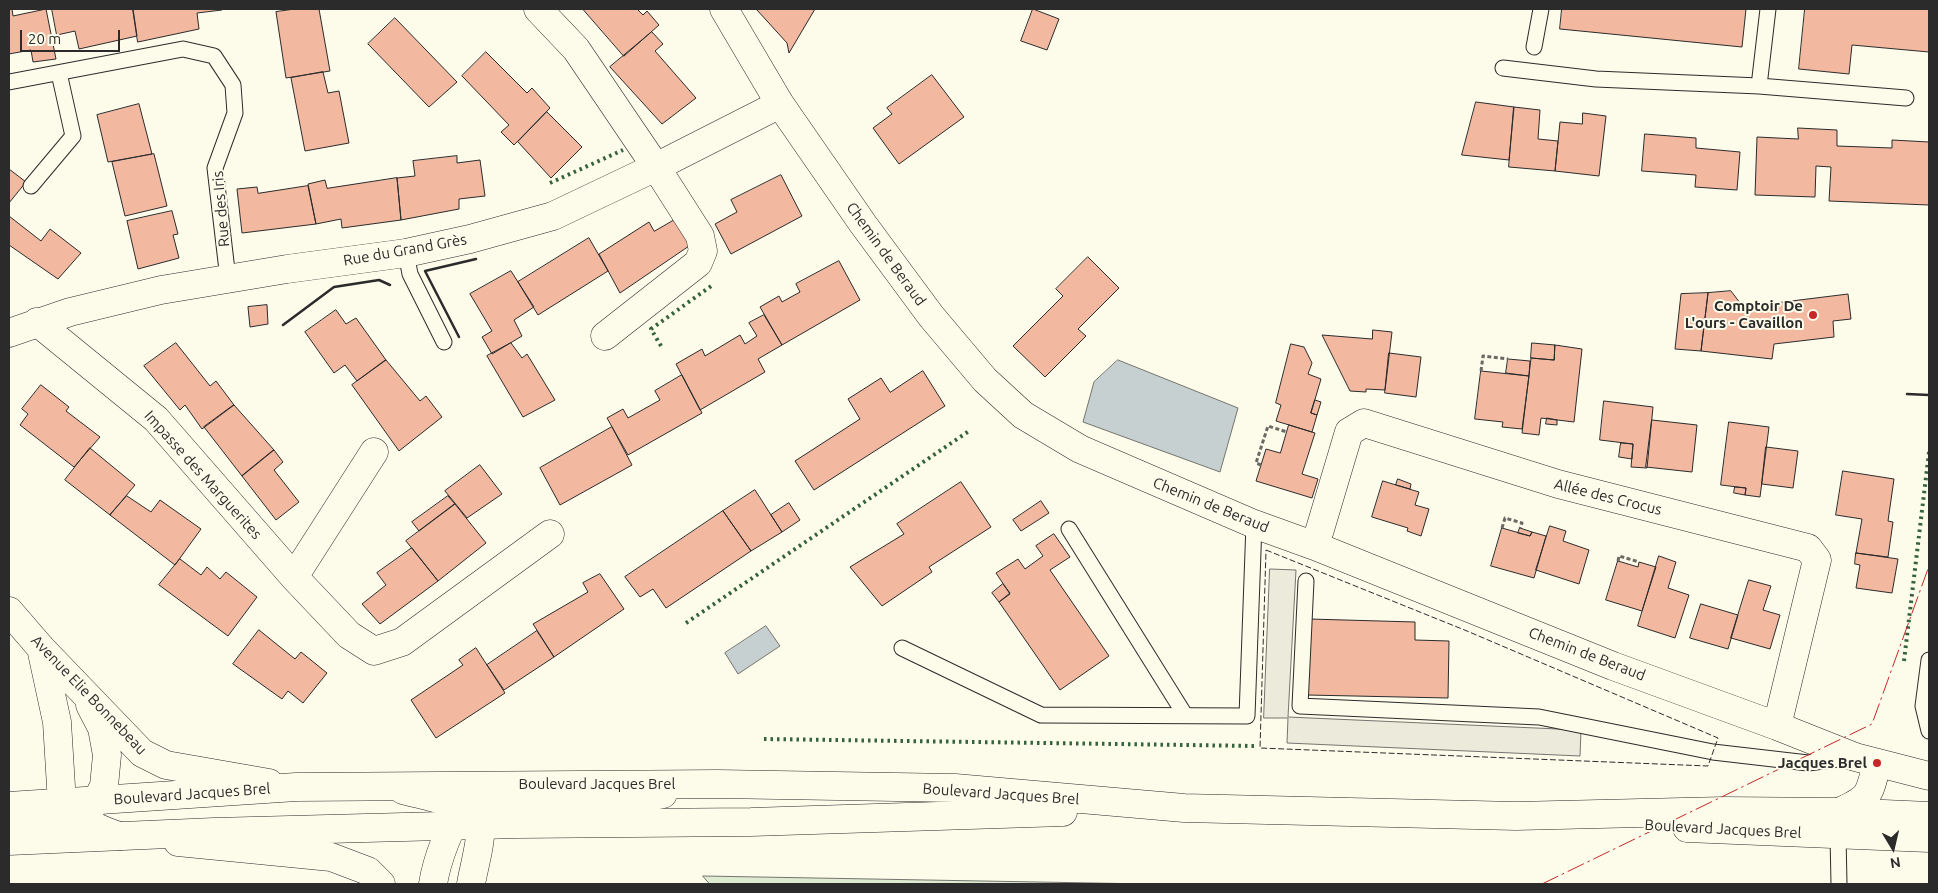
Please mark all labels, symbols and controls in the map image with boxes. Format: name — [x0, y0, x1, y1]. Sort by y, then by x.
scale bar — [22, 20, 122, 52]
text: 20 m — [28, 30, 61, 47]
street label: Rue des Iris — [209, 170, 233, 248]
street label: Chemin de Beraud — [842, 199, 930, 309]
street label: Rue du Grand Grès — [342, 230, 468, 270]
place label: Comptoir De L'ours - Cavaillon — [1685, 297, 1803, 332]
marker: Comptoir De L'ours - Cavaillon — [1807, 309, 1819, 321]
street label: Impasse des Marguerites — [140, 407, 266, 543]
street label: Chemin de Beraud — [1150, 473, 1272, 537]
street label: Allée des Crocus — [1552, 475, 1664, 519]
street label: Chemin de Beraud — [1526, 623, 1648, 685]
street label: Avenue Elie Bonnebeau — [27, 632, 151, 758]
place label: Jacques Brel — [1778, 754, 1867, 772]
marker: Jacques Brel — [1871, 757, 1883, 769]
street label: Boulevard Jacques Brel — [519, 775, 675, 793]
street label: Boulevard Jacques Brel — [113, 780, 271, 808]
street label: Boulevard Jacques Brel — [922, 780, 1080, 808]
street label: Boulevard Jacques Brel — [1644, 816, 1802, 842]
north arrow — [1868, 823, 1918, 873]
text: N — [1889, 854, 1902, 872]

